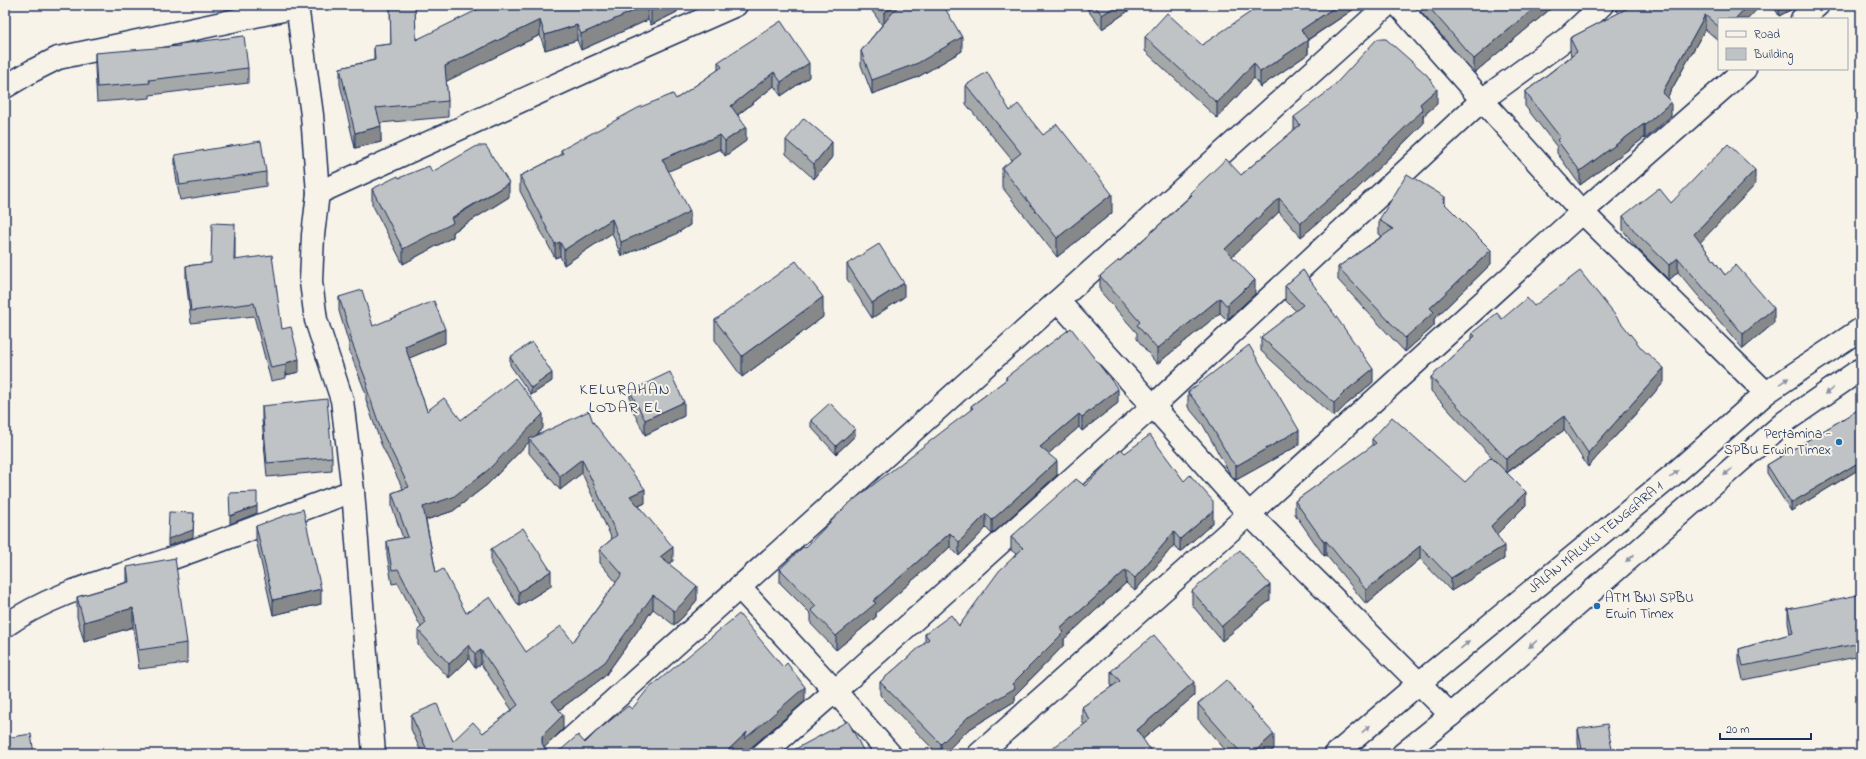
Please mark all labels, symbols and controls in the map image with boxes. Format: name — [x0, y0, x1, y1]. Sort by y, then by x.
legend — [1718, 18, 1848, 70]
text: Road — [1754, 26, 1780, 44]
text: Building — [1753, 46, 1793, 65]
one-way arrow — [1779, 377, 1789, 385]
district label: KELURAHAN LODAR EL — [579, 378, 671, 420]
one-way arrow — [1824, 387, 1834, 395]
place label: Pertamina - SPBU Erwin Timex — [1724, 424, 1831, 461]
marker: Pertamina - SPBU Erwin Timex — [1834, 437, 1844, 447]
one-way arrow — [1722, 468, 1733, 477]
one-way arrow — [1669, 470, 1680, 479]
street label: JALAN MALUKU TENGGARA 1 — [1524, 476, 1669, 599]
one-way arrow — [1625, 554, 1635, 563]
place label: ATM BNI SPBU Erwin Timex — [1605, 588, 1694, 625]
marker: ATM BNI SPBU Erwin Timex — [1592, 601, 1602, 611]
one-way arrow — [1527, 640, 1538, 649]
one-way arrow — [1460, 641, 1471, 649]
scale bar — [1720, 715, 1811, 741]
text: 20 m — [1726, 721, 1749, 739]
one-way arrow — [1360, 724, 1371, 733]

